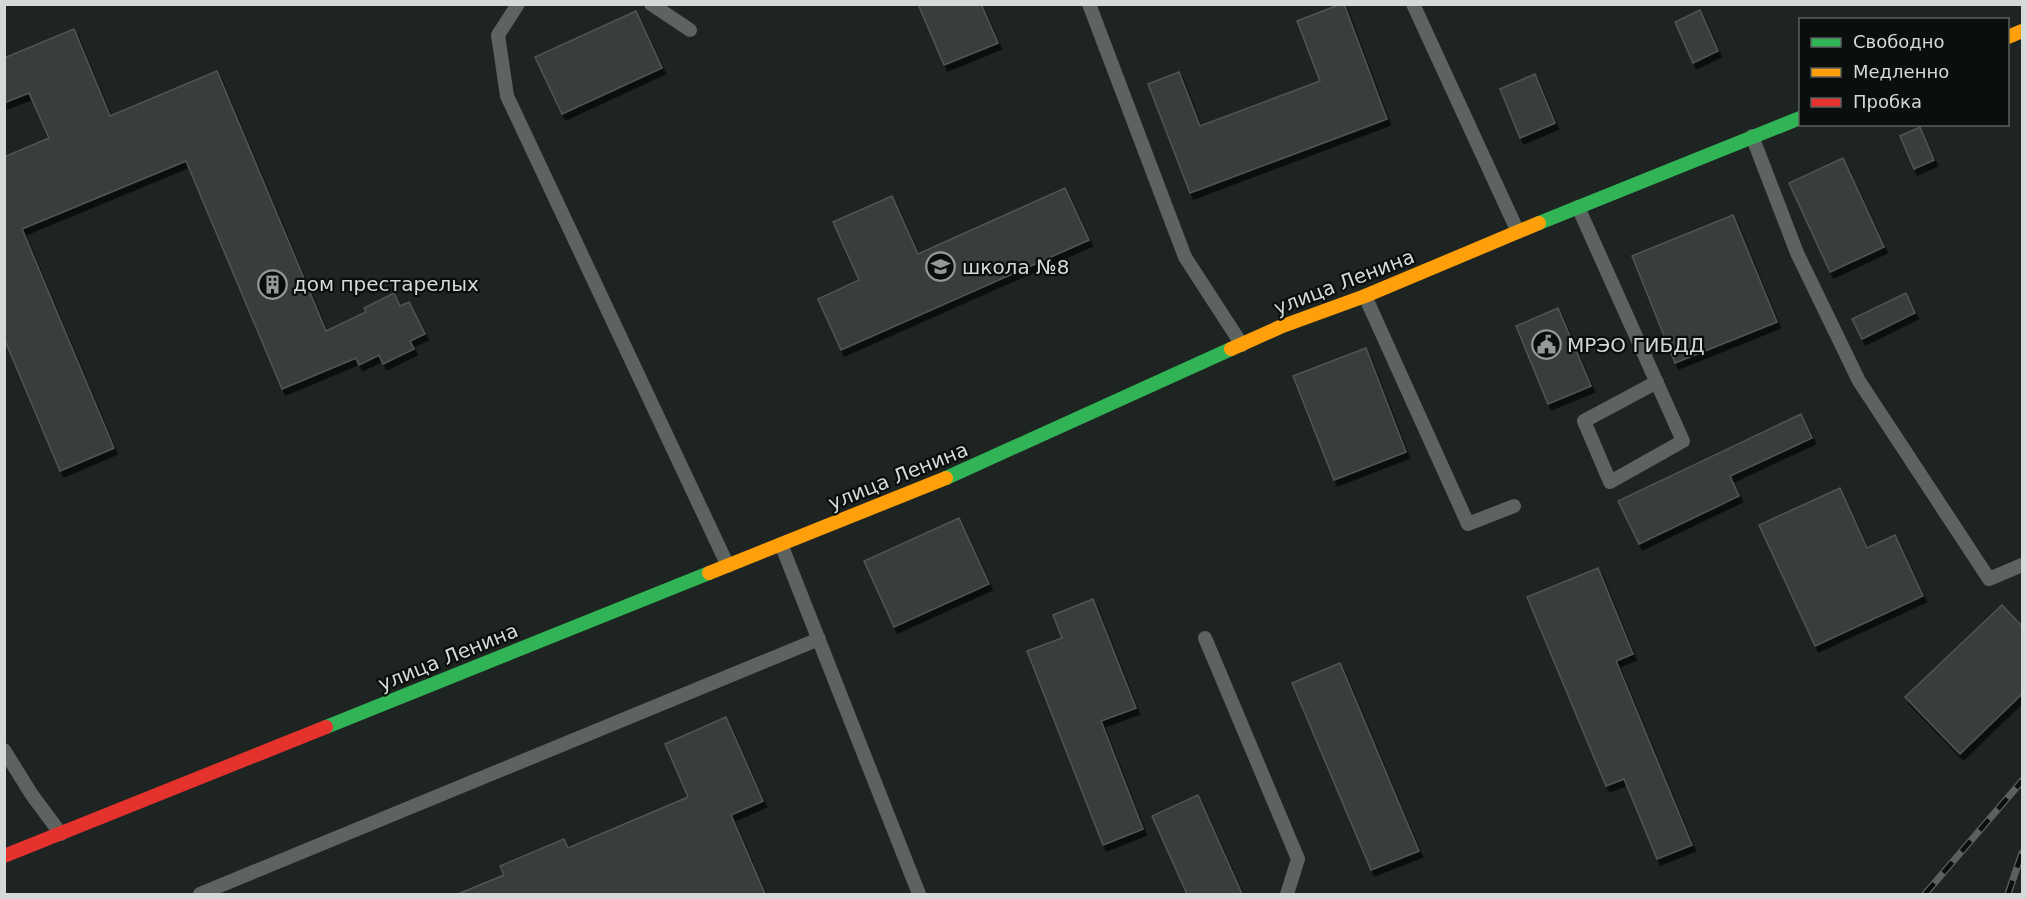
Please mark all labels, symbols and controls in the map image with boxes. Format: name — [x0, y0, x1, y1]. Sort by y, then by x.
legend — [1799, 18, 2009, 126]
text: Свободно — [1853, 31, 1945, 52]
text: Медленно — [1853, 61, 1949, 82]
text: Пробка — [1853, 91, 1922, 112]
street label: улица Ленина — [1270, 244, 1418, 320]
school or university icon: школа №8 — [925, 251, 957, 283]
place label: школа №8 — [962, 255, 1070, 279]
building icon: дом престарелых — [256, 268, 288, 300]
place label: дом престарелых — [293, 272, 479, 296]
public building icon: МРЭО ГИБДД — [1530, 329, 1562, 361]
place label: МРЭО ГИБДД — [1567, 333, 1705, 357]
street label: улица Ленина — [825, 437, 971, 515]
street label: улица Ленина — [375, 618, 521, 696]

